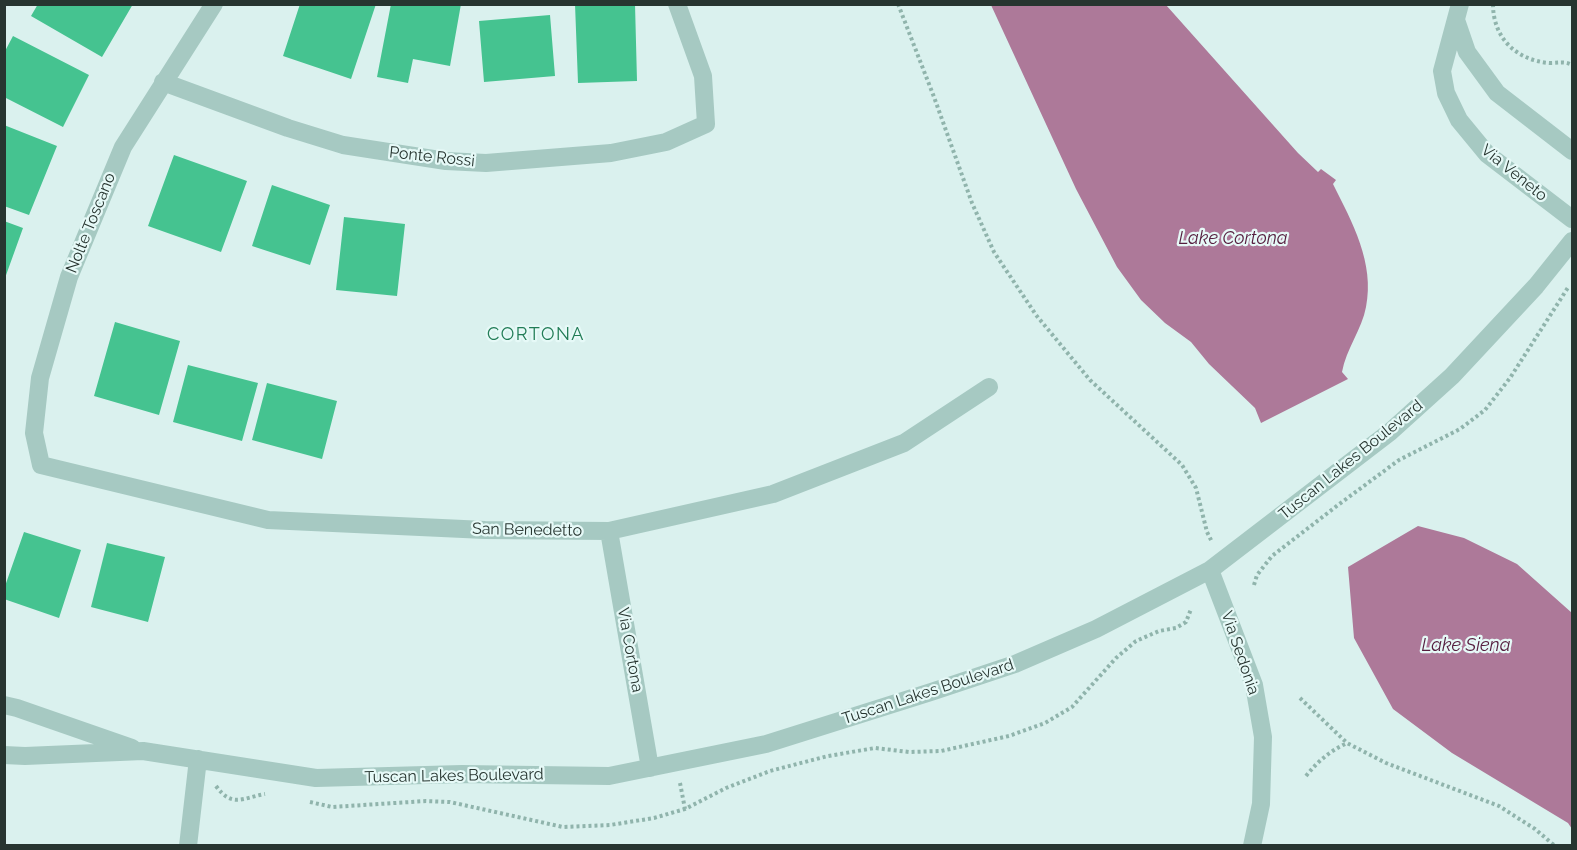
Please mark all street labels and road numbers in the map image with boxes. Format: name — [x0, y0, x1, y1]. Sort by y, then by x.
street label: Via Veneto — [1477, 140, 1551, 206]
street label: Ponte Rossi — [388, 143, 476, 171]
street label: Nolte Toscano — [62, 170, 120, 276]
street label: Tuscan Lakes Boulevard — [1275, 396, 1427, 524]
street label: San Benedetto — [472, 519, 582, 541]
street label: Via Cortona — [613, 606, 647, 694]
street label: Via Sedonia — [1217, 609, 1263, 697]
street label: Tuscan Lakes Boulevard — [840, 655, 1016, 729]
street label: Tuscan Lakes Boulevard — [364, 765, 544, 787]

